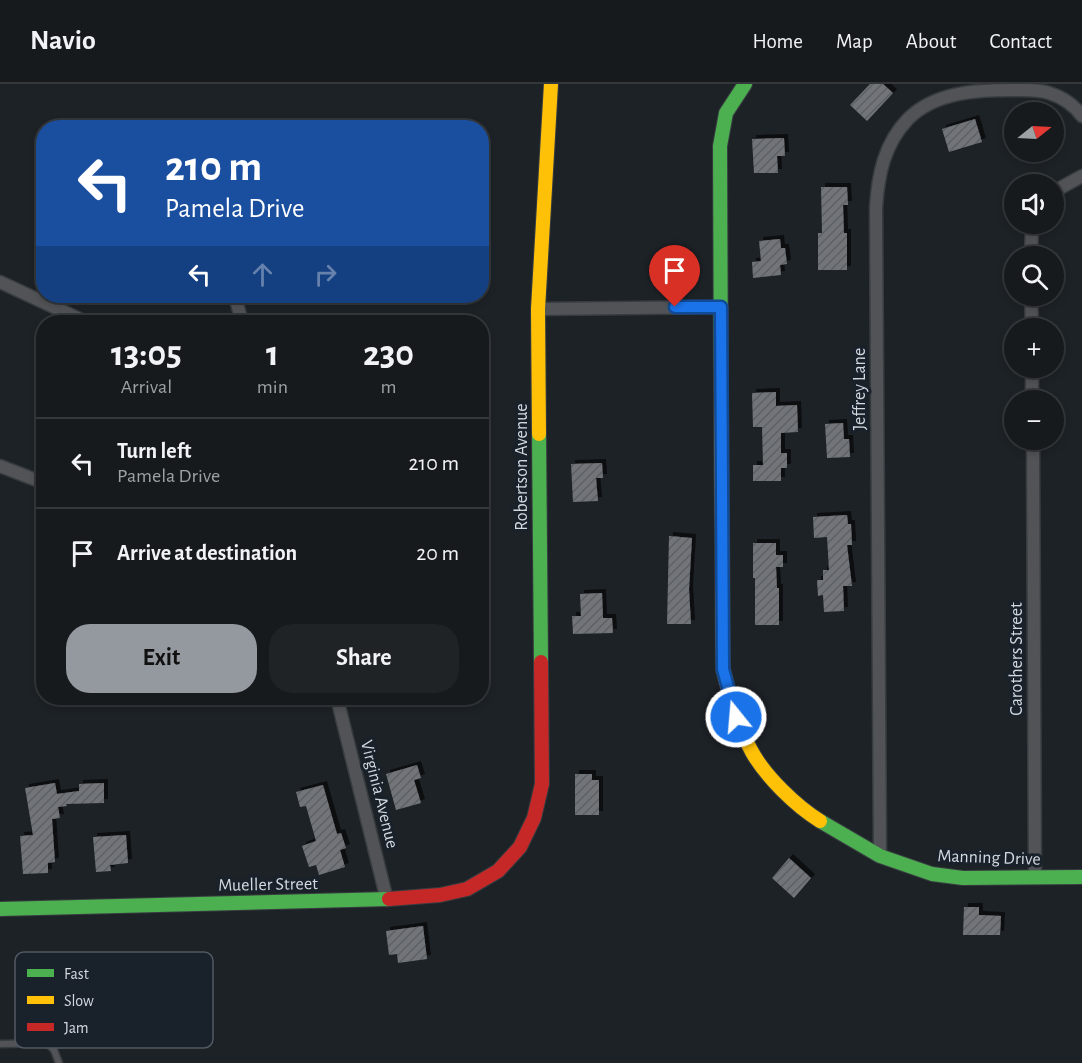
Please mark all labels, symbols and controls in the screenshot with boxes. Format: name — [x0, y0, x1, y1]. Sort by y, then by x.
text: Navio — [30, 27, 96, 55]
text: Home — [752, 31, 803, 52]
text: Map — [836, 31, 873, 52]
text: About — [906, 31, 956, 52]
text: Contact — [989, 31, 1052, 52]
north arrow — [1004, 102, 1064, 162]
map controls — [1004, 102, 1064, 450]
icon: left — [66, 144, 144, 222]
text: 210 m — [165, 146, 262, 188]
button: sound — [1004, 174, 1064, 234]
text: Pamela Drive — [165, 195, 304, 222]
pin — [649, 245, 700, 307]
button: search — [1004, 246, 1064, 306]
icon: arrive — [658, 254, 691, 287]
icon: left — [183, 258, 216, 291]
icon: ahead — [246, 258, 279, 291]
icon: right — [309, 258, 342, 291]
button: + — [1004, 318, 1064, 378]
text: 13:05 — [111, 336, 182, 372]
text: 1 — [266, 336, 279, 372]
text: 230 — [363, 336, 414, 372]
street label: Jeffrey Lane — [851, 348, 869, 430]
text: Arrival — [121, 377, 172, 397]
text: min — [257, 377, 288, 397]
text: m — [380, 377, 396, 397]
button: − — [1004, 390, 1064, 450]
street label: Robertson Avenue — [513, 403, 531, 531]
text: Turn left — [117, 440, 191, 462]
icon: left — [66, 447, 99, 480]
text: 210 m — [409, 452, 459, 474]
text: Pamela Drive — [117, 466, 220, 486]
icon: arrive — [66, 537, 99, 570]
text: Arrive at destination — [117, 542, 297, 564]
text: 20 m — [416, 542, 459, 564]
street label: Carothers Street — [1008, 602, 1026, 716]
button: Exit — [66, 624, 257, 693]
button: Share — [269, 624, 459, 693]
position arrow — [704, 685, 768, 749]
street label: Virginia Avenue — [357, 738, 401, 850]
street label: Manning Drive — [937, 847, 1041, 869]
street label: Mueller Street — [218, 875, 318, 895]
legend — [15, 952, 213, 1048]
text: Fast — [64, 966, 89, 982]
text: Slow — [64, 993, 94, 1009]
text: Jam — [64, 1020, 89, 1036]

